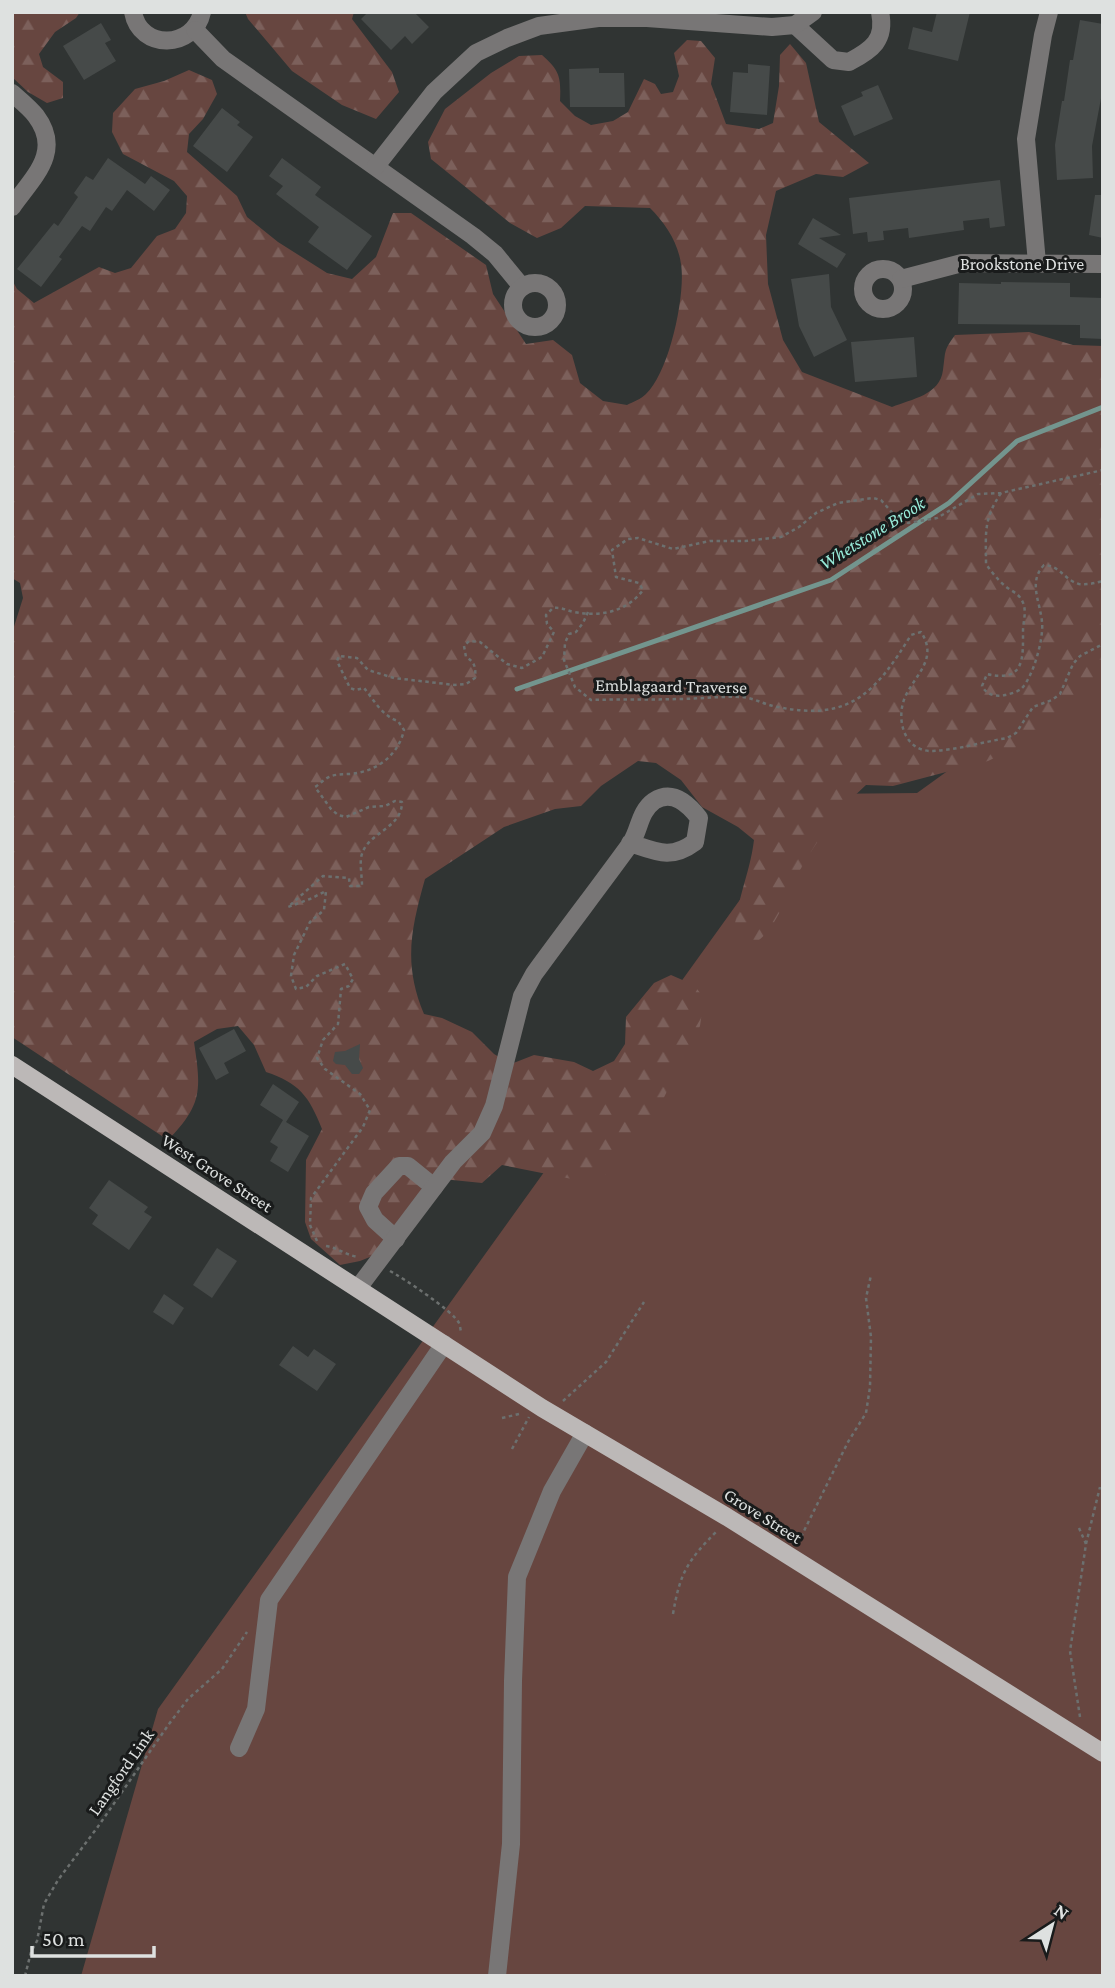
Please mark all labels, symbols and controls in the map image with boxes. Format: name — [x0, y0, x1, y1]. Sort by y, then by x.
street label: Brookstone Drive — [960, 254, 1084, 274]
water label: Whetstone Brook — [815, 492, 929, 574]
street label: Emblagaard Traverse — [595, 675, 747, 697]
street label: West Grove Street — [158, 1130, 277, 1217]
street label: Grove Street — [720, 1484, 806, 1548]
street label: Langford Link — [84, 1725, 158, 1819]
north arrow — [1017, 1890, 1087, 1960]
text: N — [1050, 1899, 1073, 1924]
scale bar — [32, 1914, 154, 1958]
text: 50 m — [42, 1927, 85, 1951]

